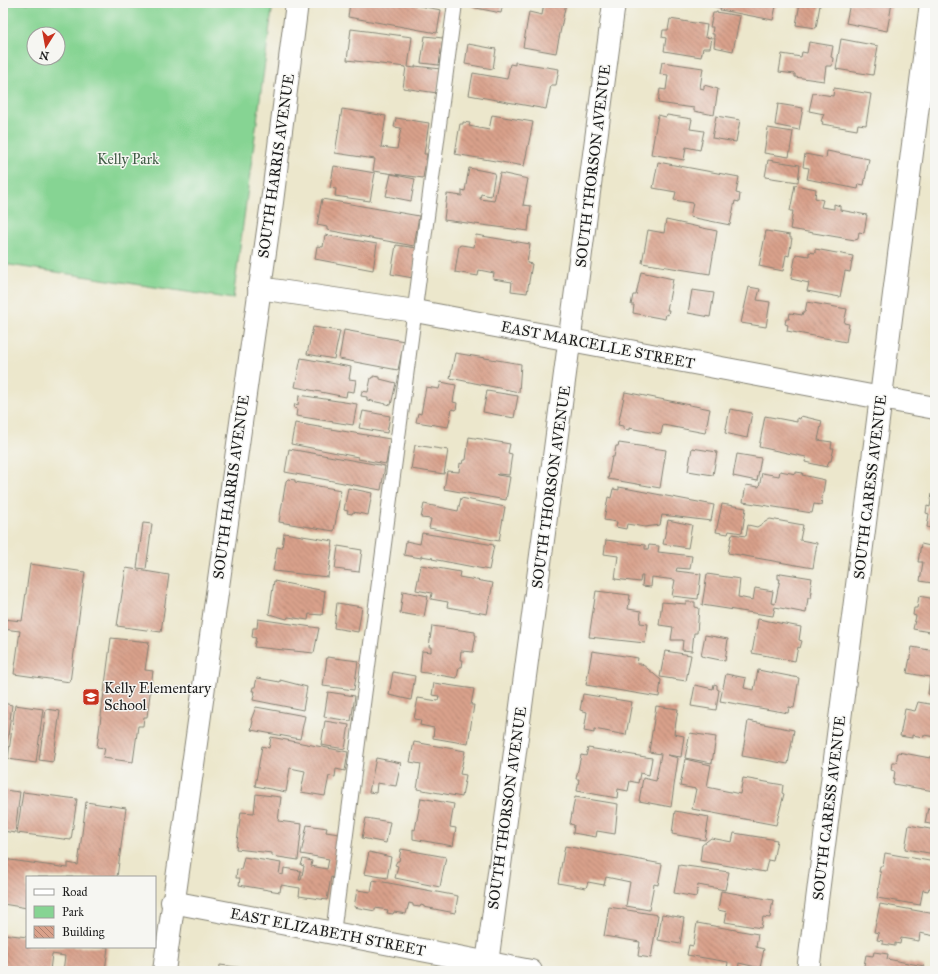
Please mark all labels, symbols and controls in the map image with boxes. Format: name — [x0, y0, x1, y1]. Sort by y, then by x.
north arrow — [26, 26, 66, 66]
text: N — [38, 48, 50, 63]
street label: SOUTH THORSON AVENUE — [572, 63, 614, 269]
street label: SOUTH HARRIS AVENUE — [254, 72, 298, 259]
park label: Kelly Park — [97, 150, 159, 168]
street label: EAST MARCELLE STREET — [500, 317, 696, 373]
street label: SOUTH THORSON AVENUE — [528, 384, 574, 589]
street label: SOUTH HARRIS AVENUE — [209, 393, 253, 580]
street label: SOUTH CARESS AVENUE — [850, 393, 890, 580]
place label: Kelly Elementary School — [104, 679, 212, 714]
school or university icon: Kelly Elementary School — [81, 687, 101, 707]
street label: SOUTH THORSON AVENUE — [484, 705, 530, 910]
street label: SOUTH CARESS AVENUE — [809, 714, 849, 901]
legend — [26, 876, 156, 948]
text: Road — [62, 885, 88, 899]
street label: EAST ELIZABETH STREET — [229, 904, 427, 960]
text: Park — [62, 905, 84, 919]
text: Building — [62, 925, 105, 940]

